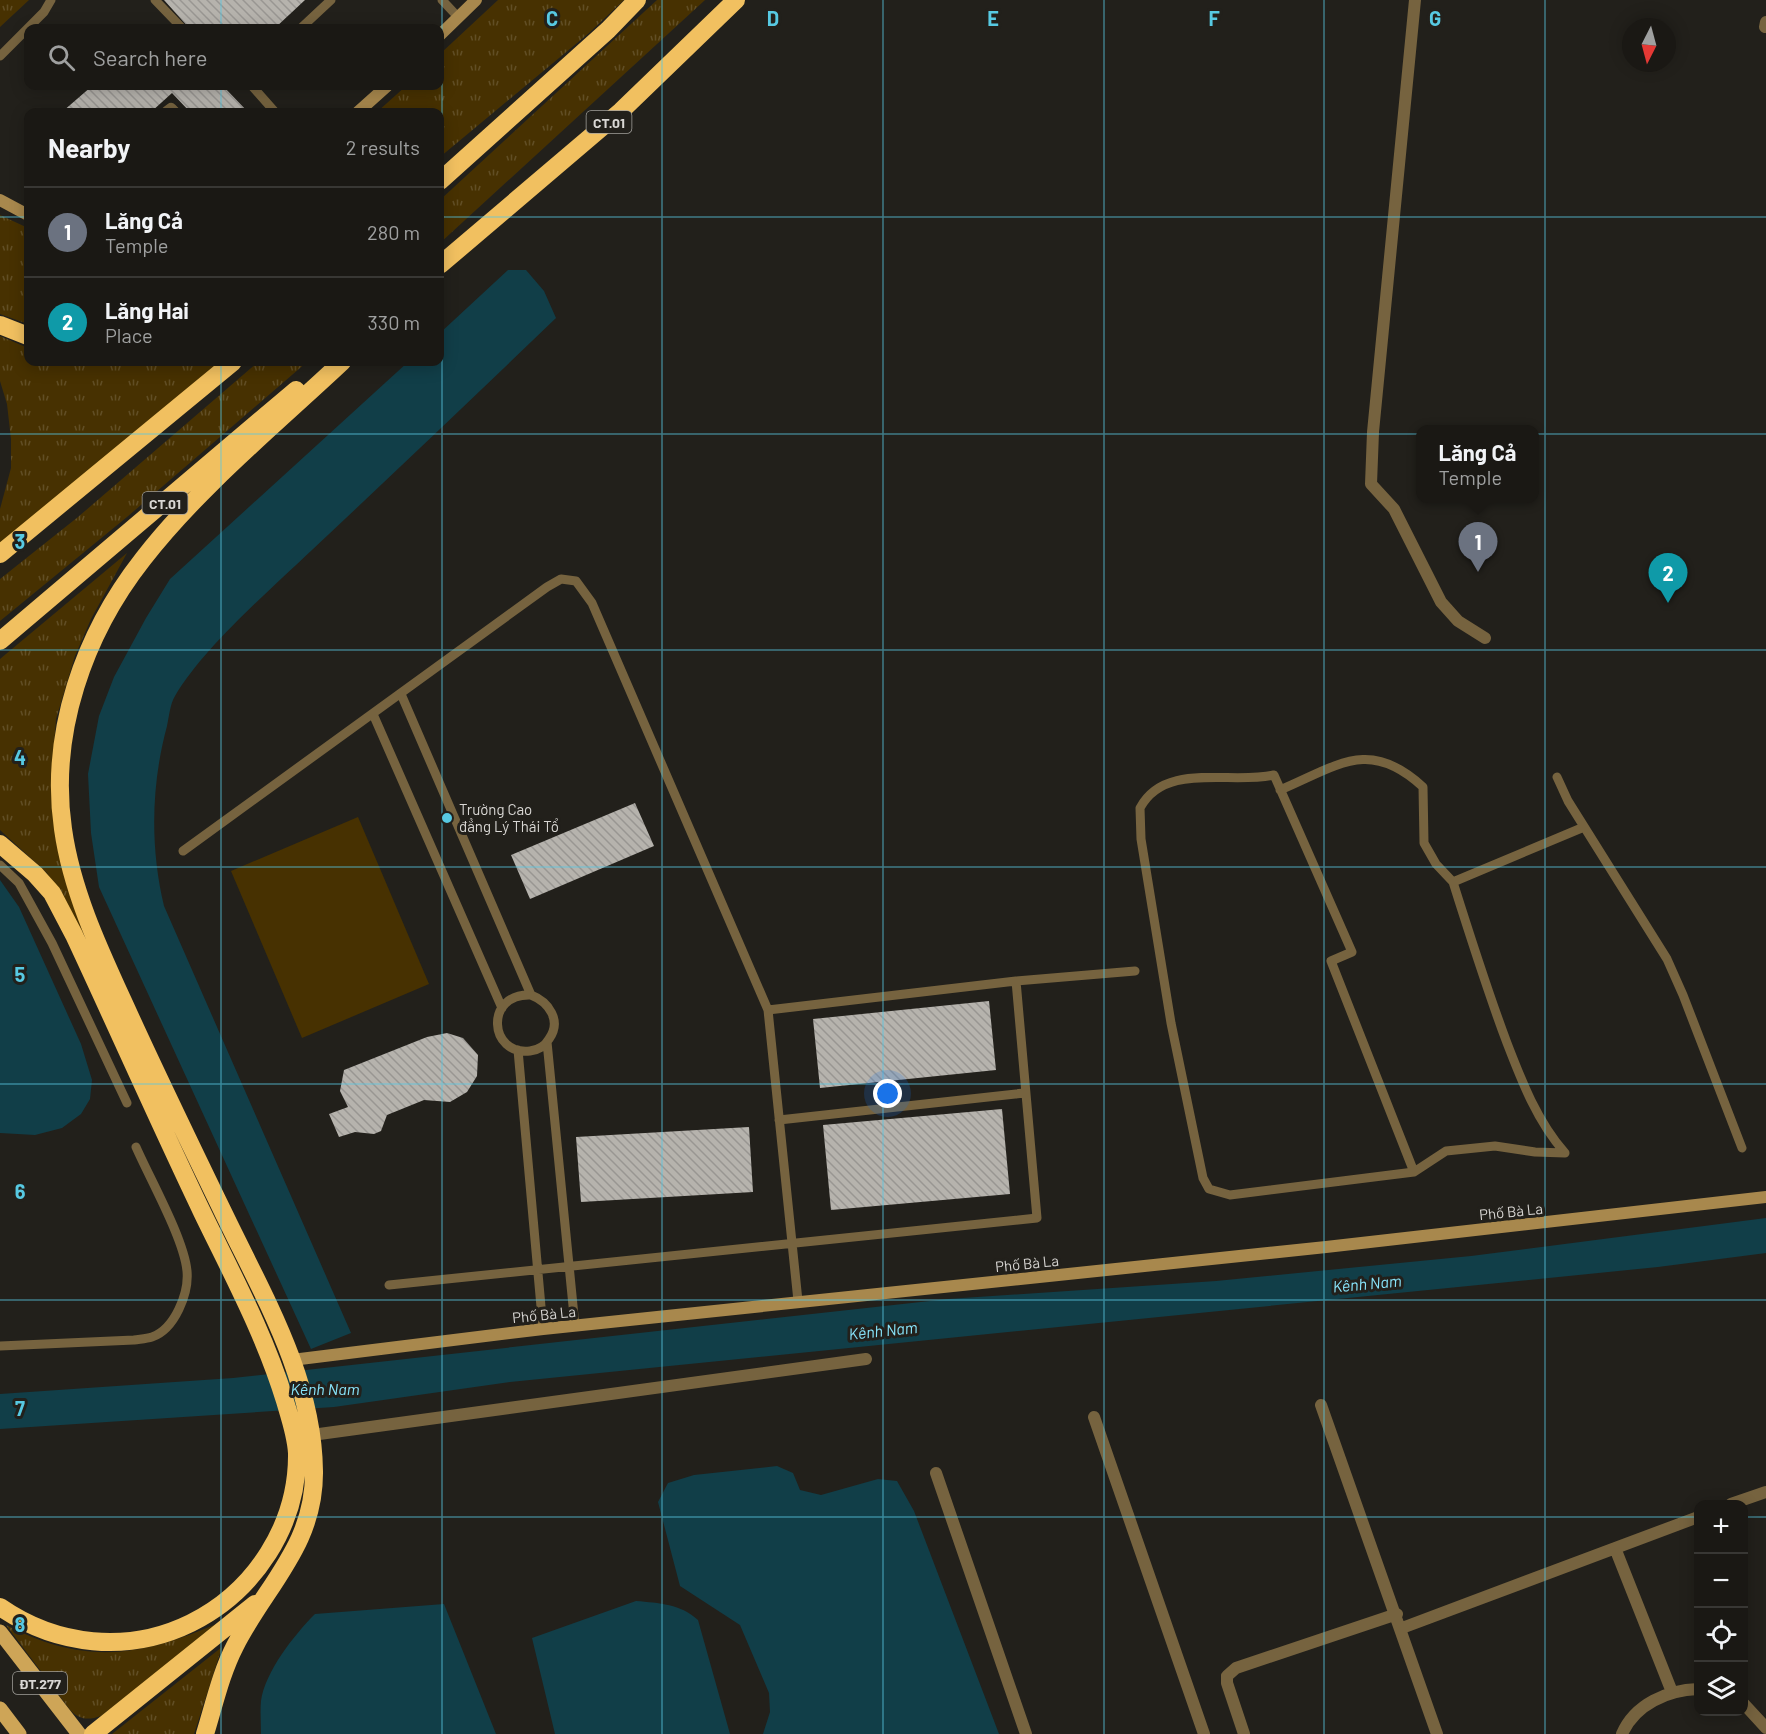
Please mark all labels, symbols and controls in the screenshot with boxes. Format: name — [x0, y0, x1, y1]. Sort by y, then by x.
text: C — [546, 6, 558, 30]
text: D — [767, 6, 779, 30]
text: E — [987, 6, 999, 30]
text: F — [1208, 6, 1220, 30]
text: G — [1429, 6, 1441, 30]
north arrow — [1622, 18, 1676, 72]
search box — [24, 24, 444, 90]
icon: search — [45, 41, 78, 74]
text: Search here — [93, 44, 207, 70]
road number: CT.01 — [586, 111, 632, 133]
text: Nearby — [48, 132, 130, 163]
text: 2 results — [346, 135, 420, 159]
text: Lăng Cả — [105, 207, 183, 233]
text: 1 — [64, 220, 71, 244]
text: 280 m — [367, 220, 420, 244]
text: Temple — [105, 233, 168, 257]
text: Lăng Hai — [105, 297, 189, 323]
text: 2 — [62, 310, 73, 334]
text: 330 m — [368, 310, 420, 334]
text: Place — [105, 323, 153, 347]
popup — [1416, 425, 1539, 503]
text: Lăng Cả — [1439, 439, 1516, 465]
text: Temple — [1439, 465, 1502, 489]
road number: CT.01 — [142, 492, 188, 514]
pin: 1 — [1458, 522, 1498, 572]
text: 3 — [15, 529, 25, 553]
pin: 2 — [1648, 554, 1688, 603]
text: 4 — [14, 745, 26, 769]
place label: Trường Cao đẳng Lý Thái Tổ — [459, 800, 559, 835]
marker: Trường Cao đẳng Lý Thái Tổ — [440, 811, 454, 825]
text: 5 — [15, 962, 26, 986]
your location — [873, 1079, 902, 1108]
text: 6 — [15, 1179, 26, 1203]
street label: Phố Bà La — [1478, 1199, 1544, 1223]
street label: Phố Bà La — [994, 1251, 1060, 1275]
water label: Kênh Nam — [1332, 1271, 1402, 1295]
street label: Phố Bà La — [511, 1302, 577, 1326]
water label: Kênh Nam — [848, 1317, 919, 1343]
water label: Kênh Nam — [290, 1379, 360, 1398]
text: 7 — [15, 1396, 25, 1420]
map controls — [1694, 1500, 1748, 1716]
button: + — [1694, 1500, 1748, 1554]
button: − — [1694, 1554, 1748, 1608]
button: locate — [1694, 1608, 1748, 1662]
text: 8 — [15, 1612, 26, 1636]
button: layers — [1694, 1662, 1748, 1716]
road number: ĐT.277 — [13, 1672, 67, 1694]

